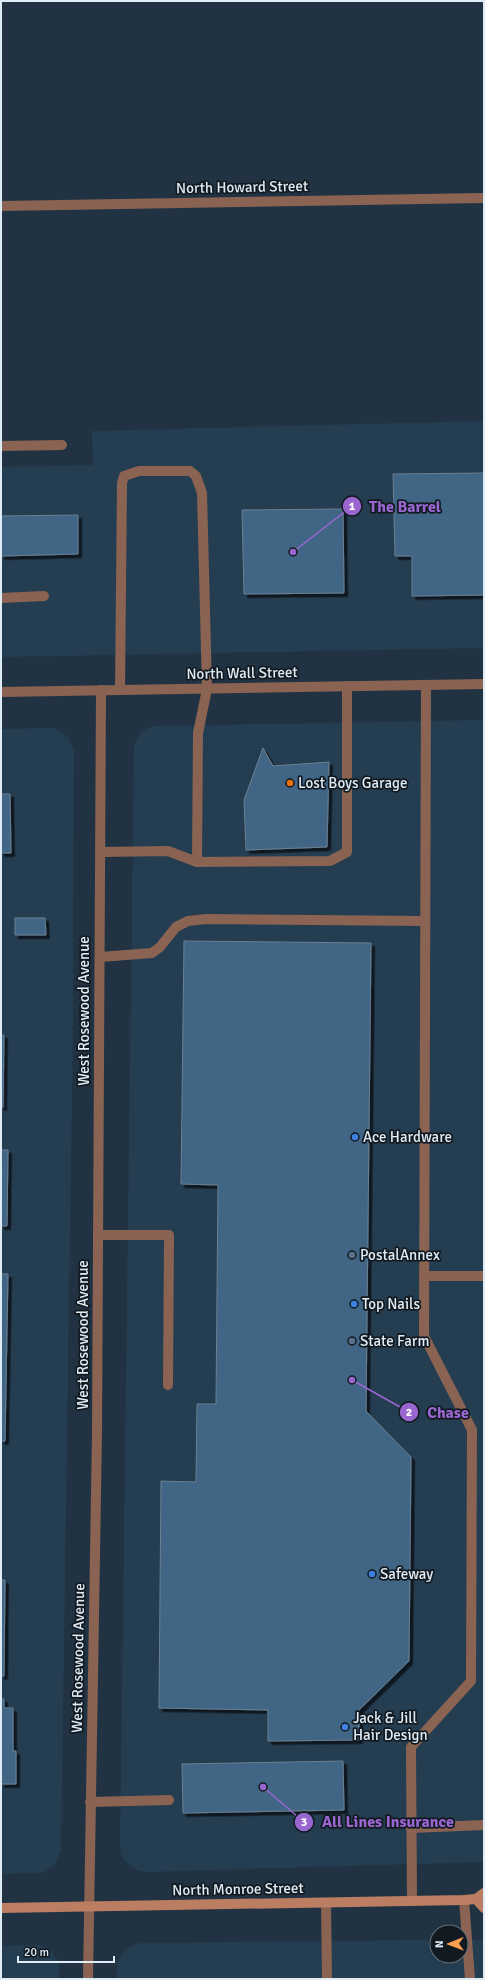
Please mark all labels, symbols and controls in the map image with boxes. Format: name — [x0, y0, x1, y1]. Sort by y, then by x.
street label: North Howard Street — [176, 177, 308, 197]
callout: The Barrel — [342, 492, 449, 520]
text: The Barrel — [369, 497, 441, 517]
text: 1 — [349, 499, 356, 514]
street label: North Wall Street — [186, 663, 298, 683]
place label: Lost Boys Garage — [298, 774, 408, 792]
marker: Lost Boys Garage — [285, 778, 295, 788]
street label: West Rosewood Avenue — [75, 936, 93, 1086]
place label: Ace Hardware — [363, 1128, 452, 1146]
marker: Ace Hardware — [350, 1132, 360, 1142]
place label: PostalAnnex — [360, 1246, 440, 1264]
marker: PostalAnnex — [347, 1250, 357, 1260]
street label: West Rosewood Avenue — [74, 1260, 92, 1410]
place label: Top Nails — [362, 1295, 420, 1313]
marker: Top Nails — [349, 1299, 359, 1309]
place label: State Farm — [360, 1332, 429, 1350]
marker: State Farm — [347, 1336, 357, 1346]
callout: Chase — [399, 1398, 477, 1426]
text: Chase — [427, 1403, 469, 1423]
text: 2 — [406, 1405, 412, 1420]
place label: Safeway — [380, 1565, 433, 1583]
marker: Safeway — [367, 1569, 377, 1579]
street label: West Rosewood Avenue — [68, 1583, 88, 1733]
place label: Jack & Jill Hair Design — [353, 1709, 428, 1744]
marker: Jack & Jill Hair Design — [340, 1722, 350, 1732]
callout: All Lines Insurance — [294, 1808, 461, 1836]
text: All Lines Insurance — [322, 1812, 454, 1832]
text: 3 — [301, 1815, 307, 1830]
street label: North Monroe Street — [172, 1879, 304, 1899]
north arrow — [429, 1924, 469, 1964]
scale bar — [18, 1938, 114, 1964]
text: N — [433, 1940, 446, 1948]
text: 20 m — [24, 1945, 49, 1960]

